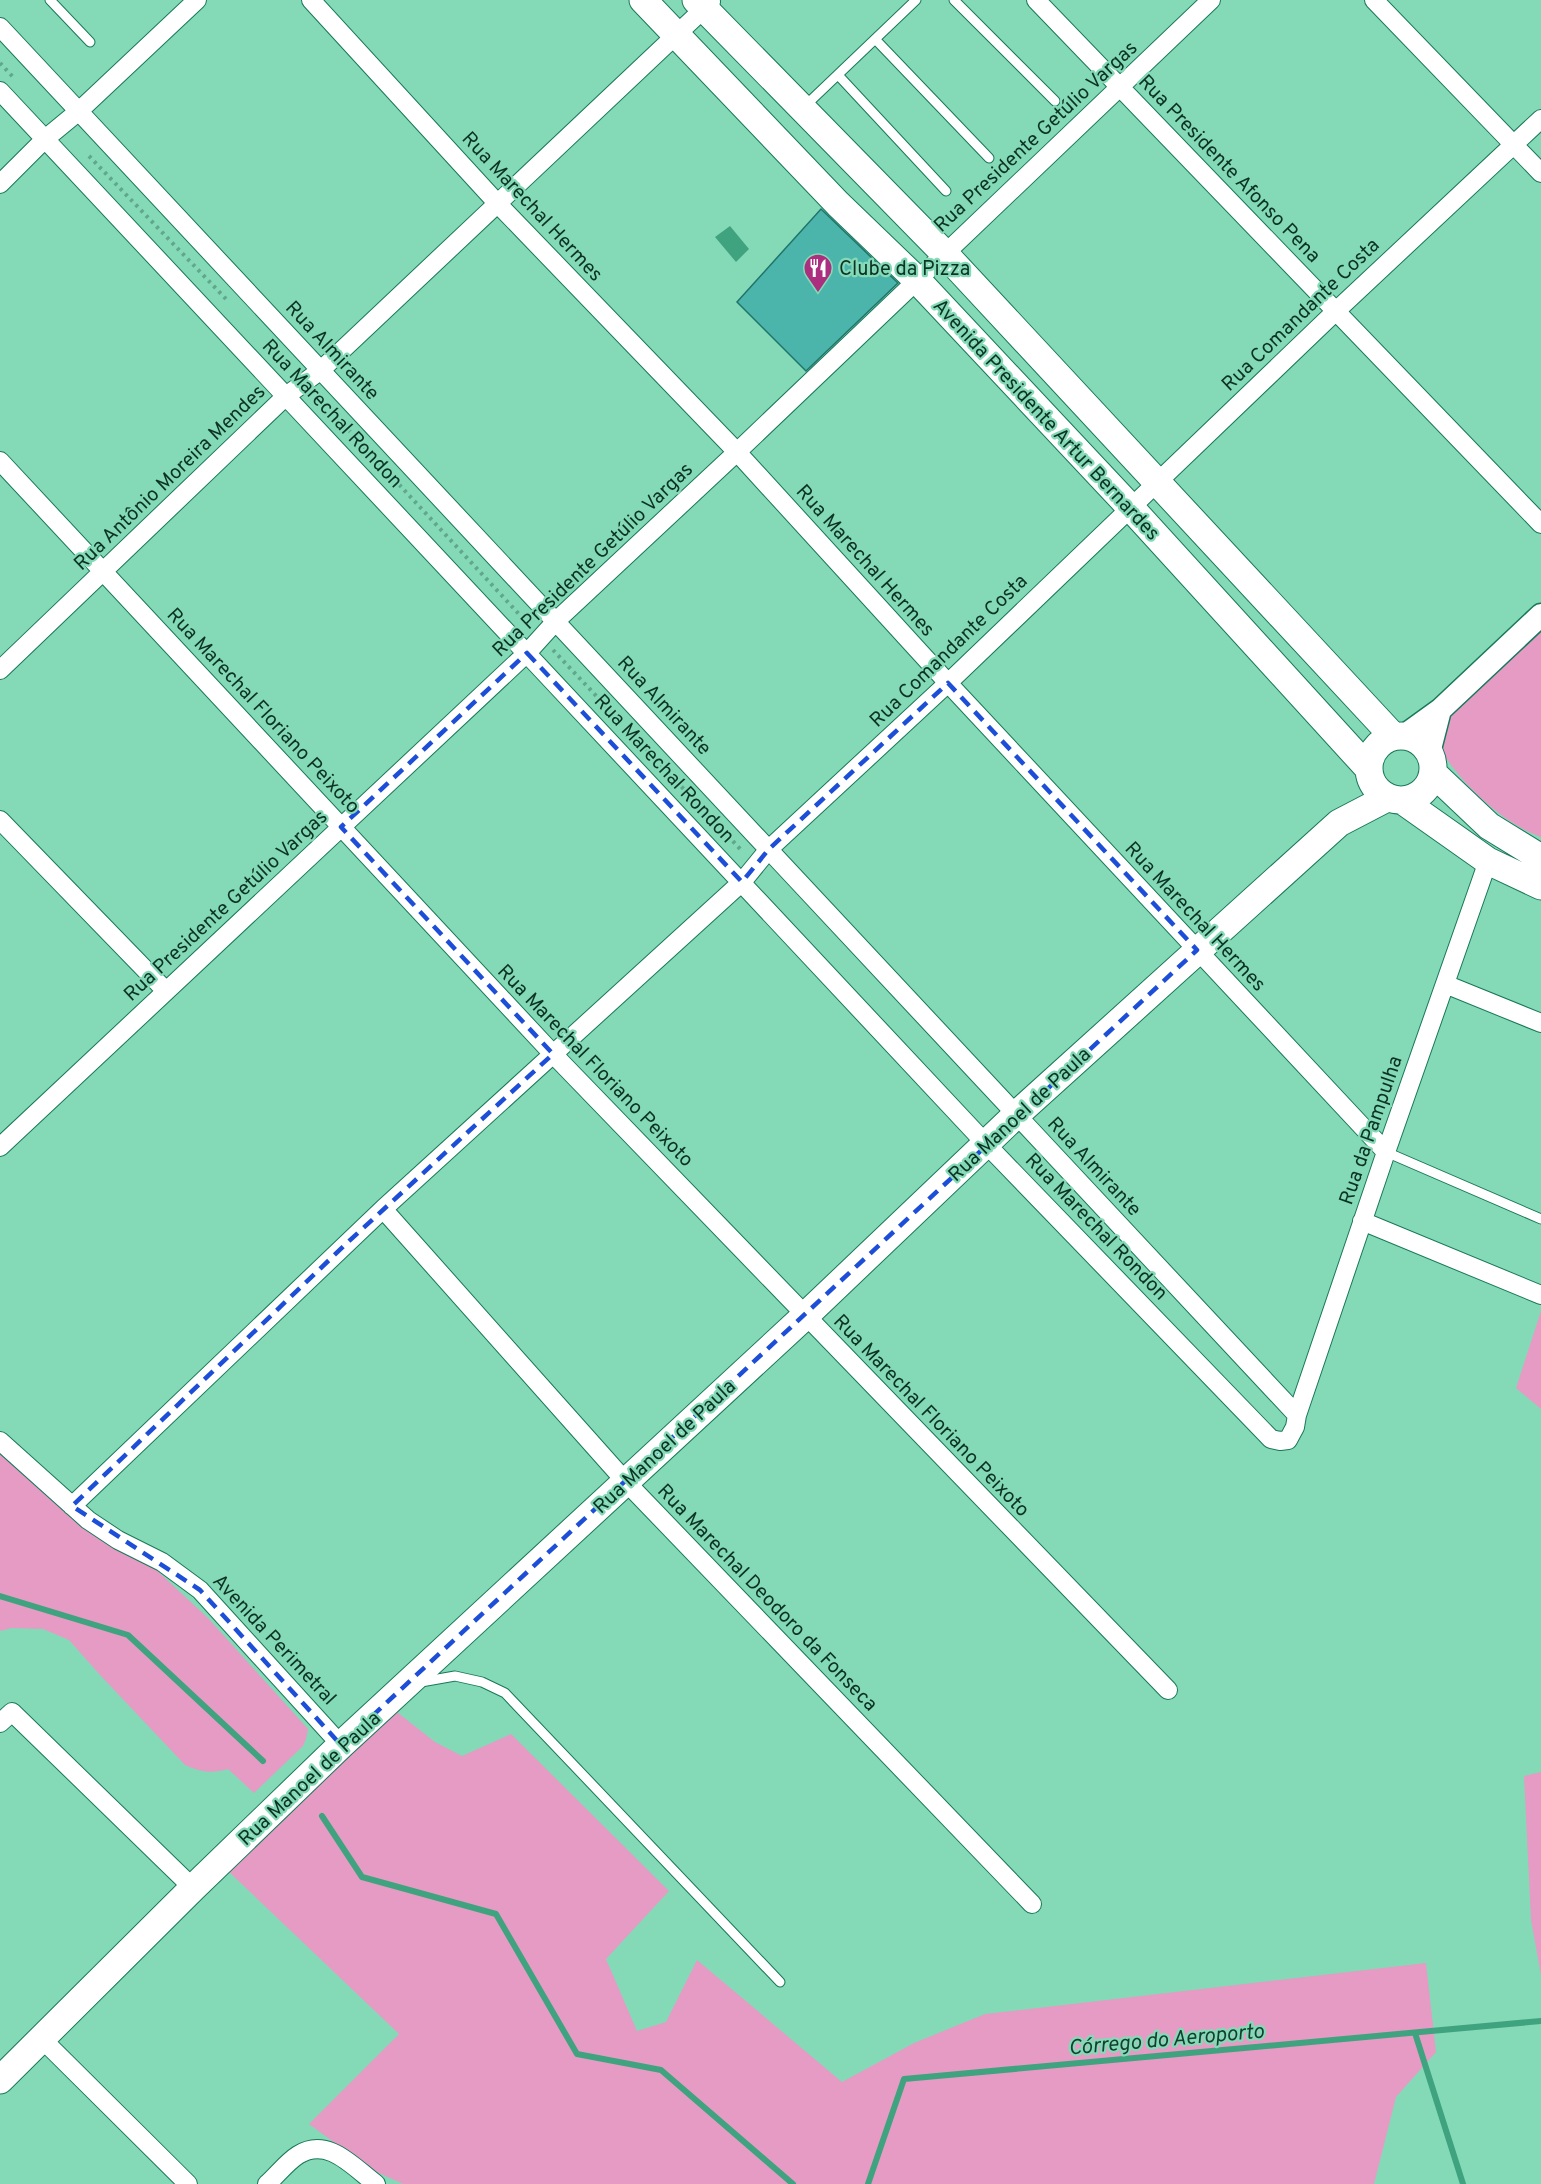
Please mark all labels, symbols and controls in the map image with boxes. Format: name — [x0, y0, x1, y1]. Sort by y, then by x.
street label: Rua Presidente Getúlio Vargas — [929, 36, 1144, 239]
street label: Rua Presidente Afonso Pena — [1132, 70, 1325, 269]
street label: Rua Marechal Hermes — [455, 127, 608, 288]
street label: Rua Comandante Costa — [1217, 233, 1386, 398]
restaurant icon: Clube da Pizza — [802, 252, 834, 294]
place label: Clube da Pizza — [839, 257, 970, 283]
street label: Avenida Presidente Artur Bernardes — [926, 294, 1165, 547]
street label: Rua Almirante — [279, 296, 384, 407]
street label: Rua Marechal Rondon — [256, 334, 408, 495]
street label: Rua Antônio Moreira Mendes — [69, 380, 272, 577]
street label: Rua Presidente Getúlio Vargas — [487, 457, 699, 663]
street label: Rua Marechal Hermes — [789, 480, 940, 643]
street label: Rua Comandante Costa — [865, 569, 1034, 734]
street label: Rua Marechal Floriano Peixoto — [160, 603, 365, 820]
street label: Rua Almirante — [611, 651, 716, 762]
street label: Rua Marechal Rondon — [588, 689, 740, 850]
street label: Rua Presidente Getúlio Vargas — [119, 805, 334, 1008]
street label: Rua Marechal Hermes — [1118, 837, 1271, 998]
street label: Rua Marechal Floriano Peixoto — [491, 959, 699, 1173]
street label: Rua Manoel de Paula — [943, 1043, 1097, 1188]
street label: Rua da Pampulha — [1334, 1053, 1410, 1209]
street label: Rua Almirante — [1041, 1112, 1146, 1223]
street label: Rua Marechal Rondon — [1018, 1148, 1173, 1307]
street label: Rua Marechal Floriano Peixoto — [827, 1309, 1035, 1523]
street label: Rua Manoel de Paula — [588, 1375, 742, 1520]
street label: Rua Marechal Deodoro da Fonseca — [651, 1479, 882, 1718]
street label: Avenida Perimetral — [206, 1569, 341, 1712]
street label: Rua Manoel de Paula — [233, 1707, 387, 1852]
water label: Córrego do Aeroporto — [1067, 2018, 1266, 2062]

